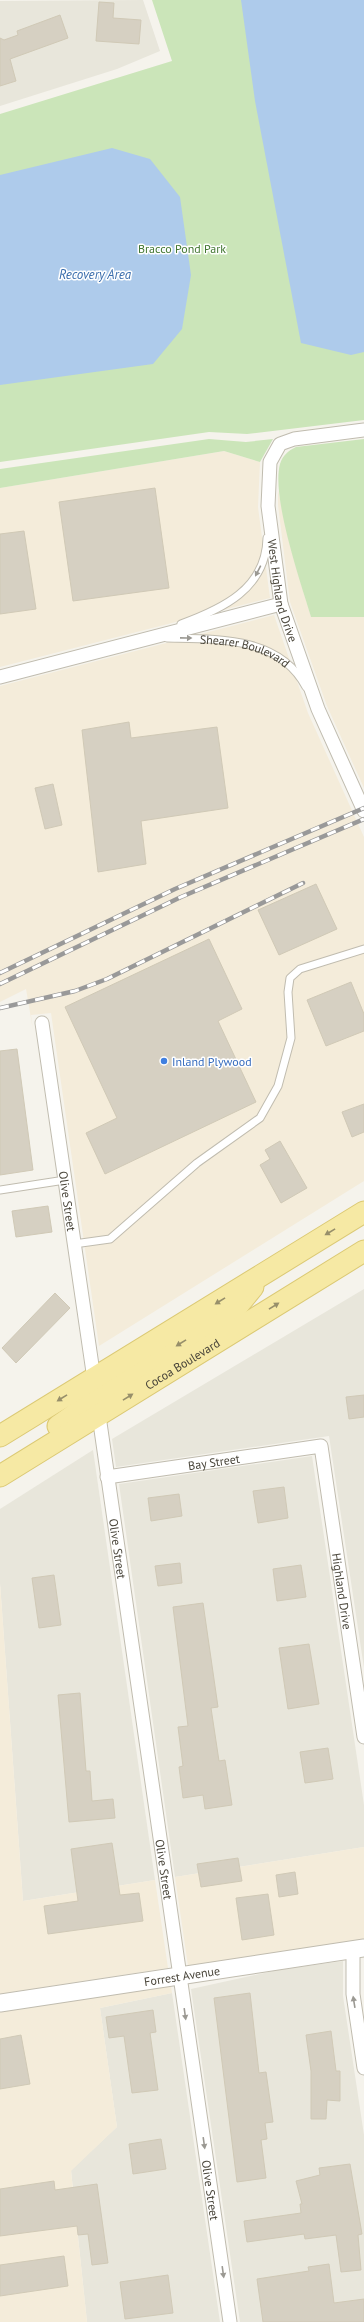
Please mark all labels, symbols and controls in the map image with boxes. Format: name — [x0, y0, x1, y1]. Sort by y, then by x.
park label: Bracco Pond Park — [138, 241, 226, 256]
water label: Recovery Area — [59, 266, 132, 283]
street label: West Highland Drive — [265, 538, 301, 644]
one-way arrow — [255, 565, 261, 577]
street label: Shearer Boulevard — [200, 631, 293, 670]
one-way arrow — [180, 635, 193, 641]
place label: Inland Plywood — [172, 1054, 252, 1069]
marker: Inland Plywood — [159, 1056, 169, 1066]
street label: Olive Street — [56, 1170, 80, 1232]
one-way arrow — [324, 1229, 336, 1236]
one-way arrow — [214, 1297, 226, 1304]
one-way arrow — [269, 1302, 280, 1310]
street label: Cocoa Boulevard — [142, 1335, 222, 1392]
one-way arrow — [176, 1339, 186, 1347]
one-way arrow — [123, 1393, 134, 1401]
one-way arrow — [56, 1395, 68, 1402]
street label: Bay Street — [187, 1450, 241, 1473]
street label: Olive Street — [106, 1518, 130, 1580]
street label: Highland Drive — [329, 1552, 356, 1630]
street label: Olive Street — [153, 1838, 176, 1900]
street label: Forrest Avenue — [143, 1962, 221, 1989]
one-way arrow — [351, 1996, 357, 2008]
one-way arrow — [182, 2008, 188, 2020]
one-way arrow — [201, 2137, 207, 2149]
street label: Olive Street — [199, 2159, 223, 2221]
one-way arrow — [220, 2265, 226, 2278]

